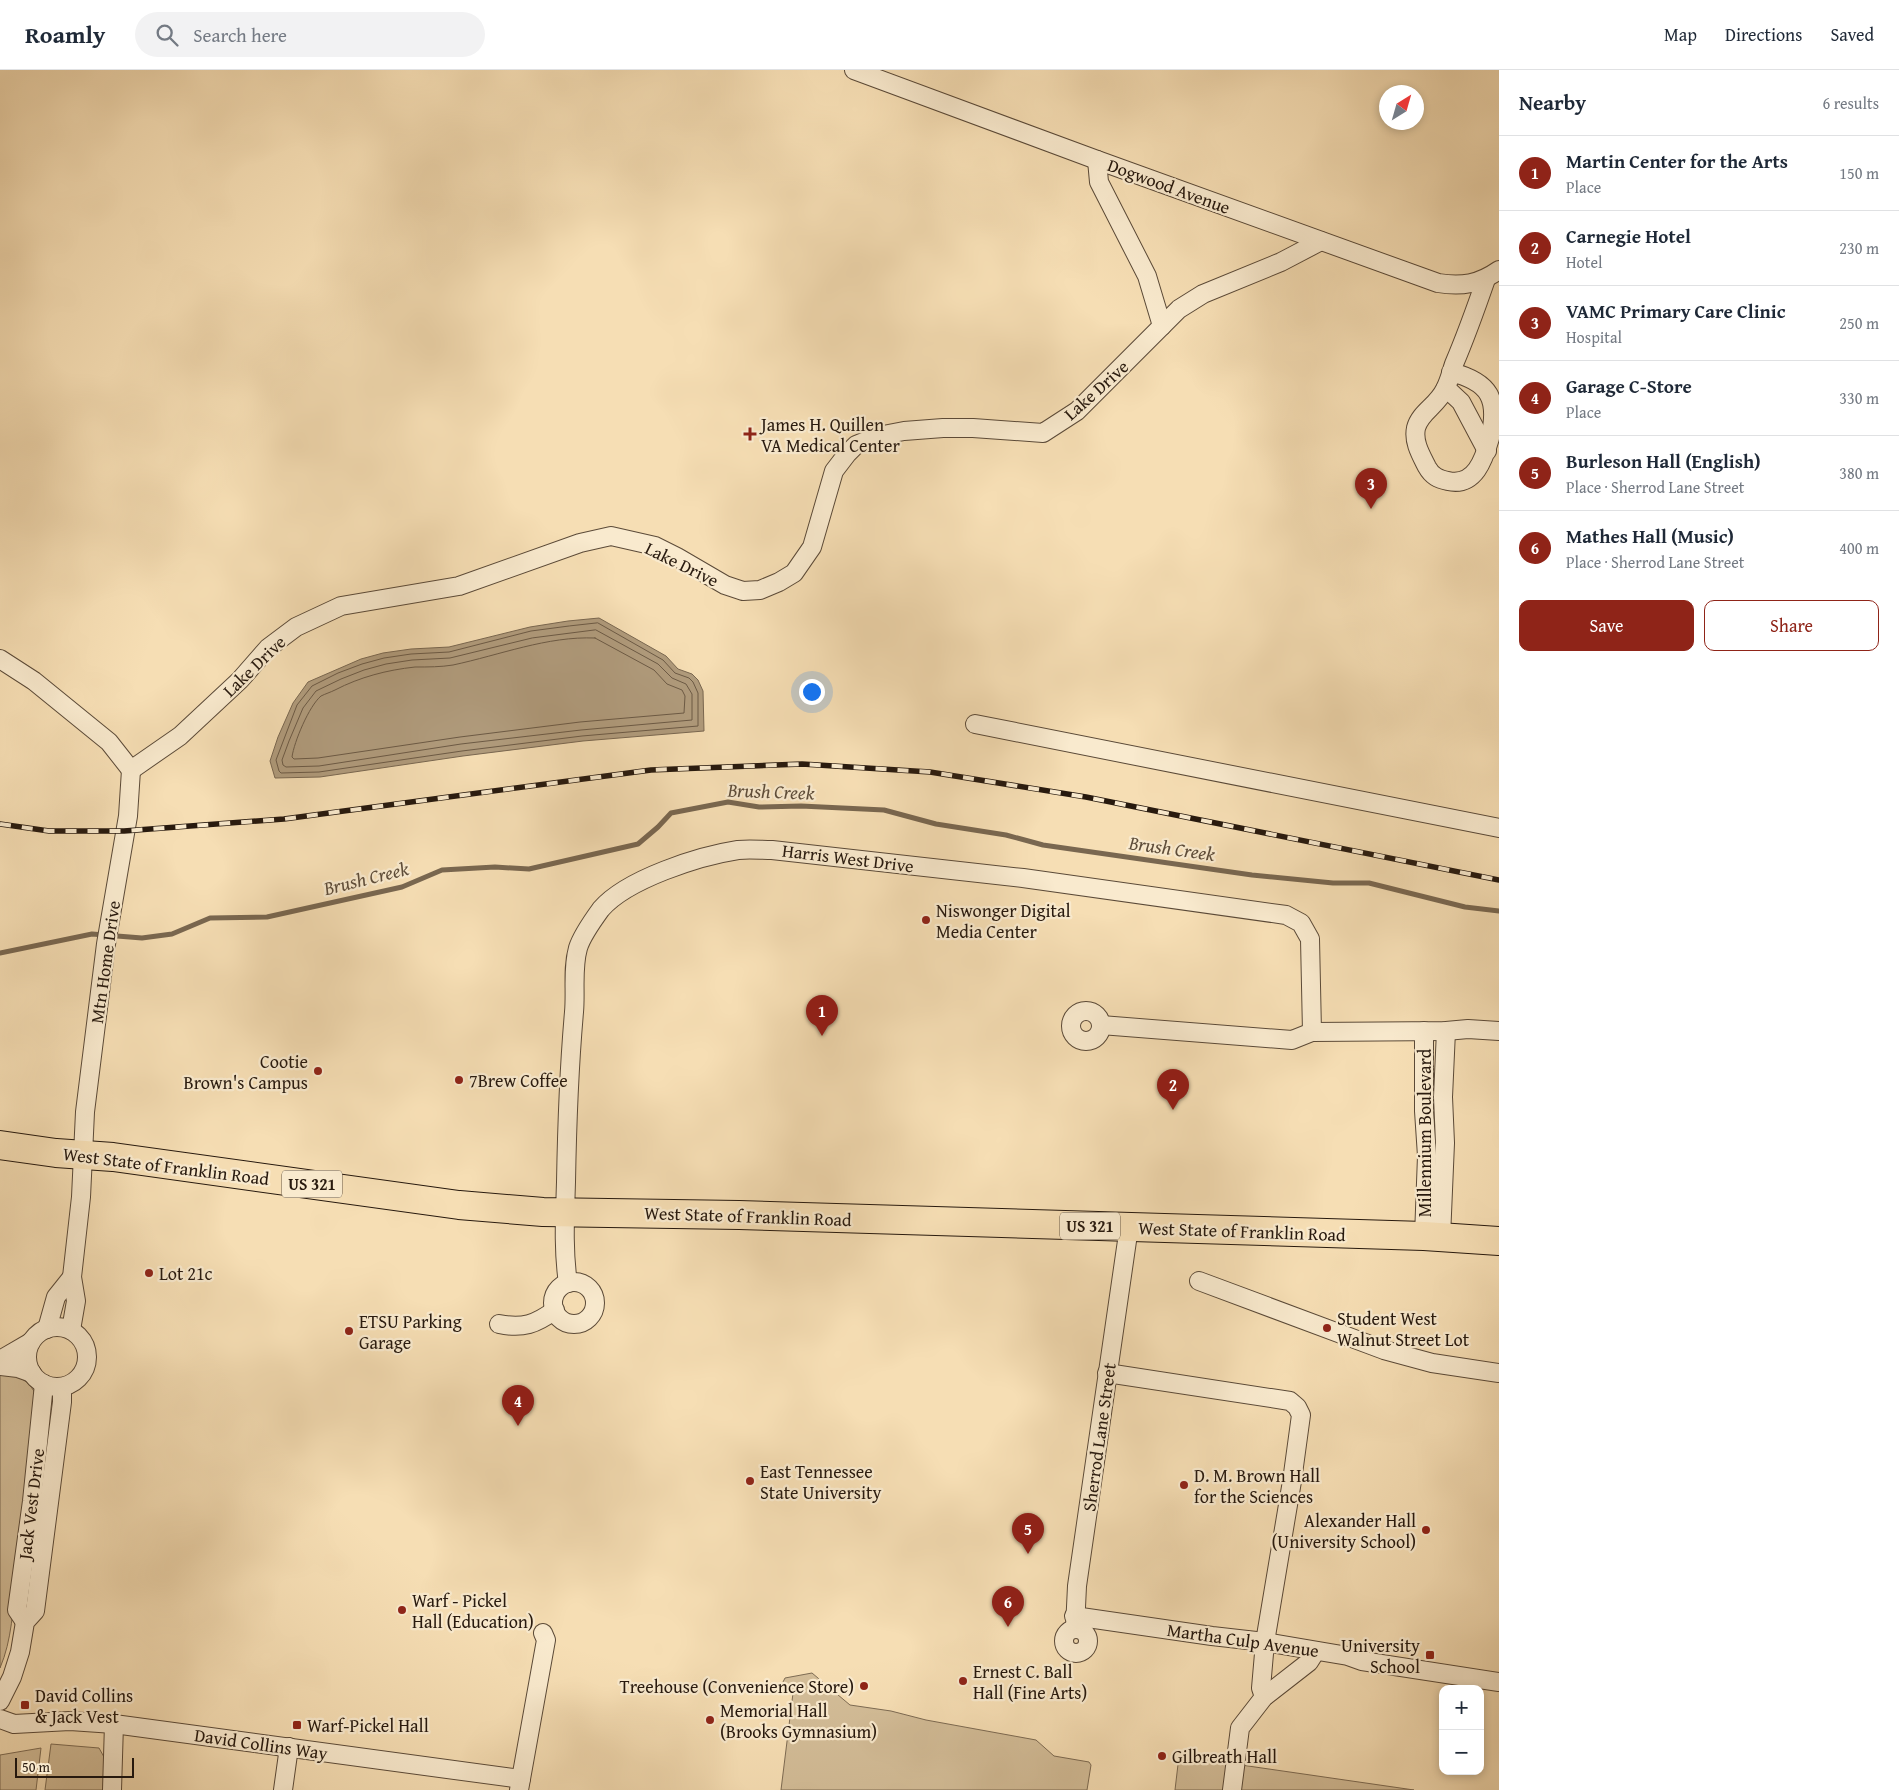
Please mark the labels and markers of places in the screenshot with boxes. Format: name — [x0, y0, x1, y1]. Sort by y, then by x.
place label: James H. Quillen VA Medical Center — [759, 411, 900, 459]
marker: James H. Quillen VA Medical Center — [743, 427, 757, 441]
pin: 3 — [1355, 468, 1387, 509]
place label: Niswonger Digital Media Center — [936, 897, 1070, 945]
marker: Niswonger Digital Media Center — [920, 914, 932, 926]
pin: 1 — [806, 995, 838, 1036]
place label: Cootie Brown's Campus — [184, 1048, 308, 1096]
marker: Cootie Brown's Campus — [312, 1065, 324, 1077]
place label: 7Brew Coffee — [469, 1067, 568, 1094]
pin: 2 — [1157, 1069, 1189, 1110]
marker: 7Brew Coffee — [453, 1074, 465, 1086]
place label: Lot 21c — [159, 1260, 213, 1287]
marker: Lot 21c — [143, 1267, 155, 1279]
place label: Student West Walnut Street Lot — [1337, 1305, 1470, 1353]
place label: ETSU Parking Garage — [359, 1308, 462, 1356]
marker: Student West Walnut Street Lot — [1321, 1322, 1333, 1334]
marker: ETSU Parking Garage — [343, 1325, 355, 1337]
pin: 4 — [502, 1385, 534, 1426]
place label: East Tennessee State University — [760, 1458, 881, 1506]
place label: D. M. Brown Hall for the Sciences — [1194, 1462, 1320, 1510]
marker: East Tennessee State University — [744, 1475, 756, 1487]
marker: D. M. Brown Hall for the Sciences — [1178, 1479, 1190, 1491]
place label: Alexander Hall (University School) — [1271, 1507, 1416, 1555]
pin: 5 — [1012, 1513, 1044, 1554]
marker: Alexander Hall (University School) — [1420, 1524, 1432, 1536]
pin: 6 — [992, 1586, 1024, 1627]
place label: Warf - Pickel Hall (Education) — [412, 1587, 534, 1635]
marker: Warf - Pickel Hall (Education) — [396, 1604, 408, 1616]
place label: University School — [1341, 1632, 1420, 1680]
marker: University School — [1424, 1649, 1436, 1661]
place label: Ernest C. Ball Hall (Fine Arts) — [973, 1658, 1087, 1706]
place label: Treehouse (Convenience Store) — [620, 1673, 854, 1700]
marker: Ernest C. Ball Hall (Fine Arts) — [957, 1675, 969, 1687]
marker: Treehouse (Convenience Store) — [858, 1680, 870, 1692]
place label: David Collins & Jack Vest — [35, 1682, 133, 1730]
place label: Memorial Hall (Brooks Gymnasium) — [720, 1697, 877, 1745]
marker: David Collins & Jack Vest — [19, 1699, 31, 1711]
place label: Warf-Pickel Hall — [307, 1712, 429, 1739]
marker: Memorial Hall (Brooks Gymnasium) — [704, 1714, 716, 1726]
marker: Warf-Pickel Hall — [291, 1719, 303, 1731]
place label: Gilbreath Hall — [1172, 1743, 1277, 1770]
marker: Gilbreath Hall — [1156, 1750, 1168, 1762]

